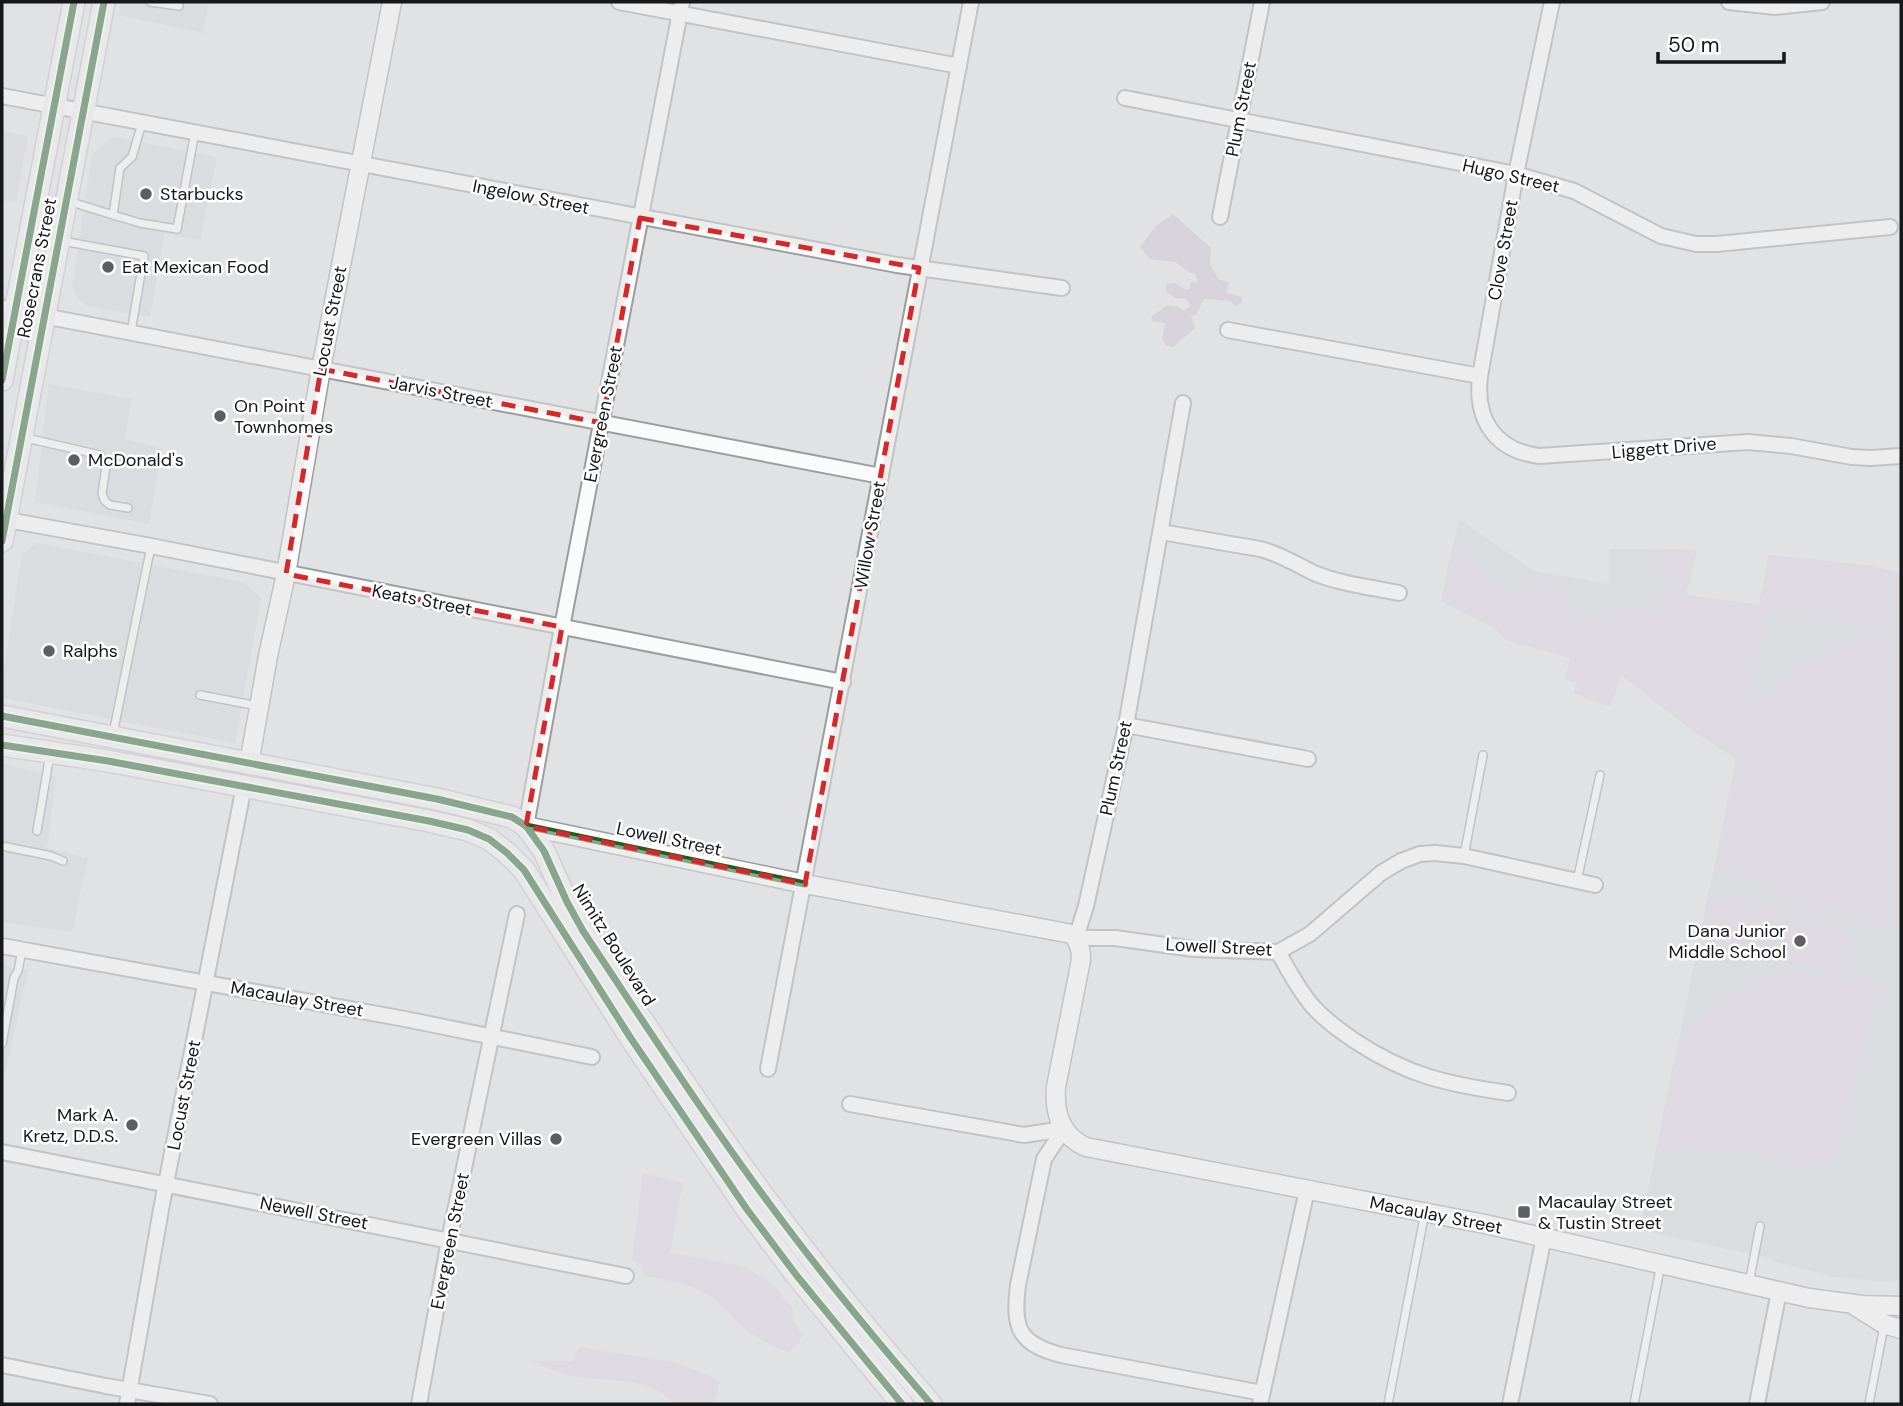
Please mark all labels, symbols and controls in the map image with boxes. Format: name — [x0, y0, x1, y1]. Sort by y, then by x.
scale bar — [1658, 21, 1784, 65]
text: 50 m — [1668, 31, 1719, 59]
street label: Plum Street — [1220, 59, 1262, 159]
street label: Hugo Street — [1460, 153, 1562, 199]
street label: Ingelow Street — [471, 174, 591, 220]
place label: Starbucks — [160, 182, 243, 206]
marker: Starbucks — [138, 186, 154, 202]
street label: Rosecrans Street — [12, 196, 62, 340]
street label: Clove Street — [1482, 198, 1524, 302]
place label: Eat Mexican Food — [122, 255, 269, 279]
marker: Eat Mexican Food — [100, 259, 116, 275]
street label: Locust Street — [308, 264, 352, 378]
street label: Evergreen Street — [578, 344, 628, 484]
street label: Jarvis Street — [388, 370, 494, 414]
place label: On Point Townhomes — [234, 394, 333, 439]
marker: On Point Townhomes — [212, 408, 228, 424]
street label: Liggett Drive — [1611, 431, 1717, 465]
place label: McDonald's — [88, 448, 184, 472]
marker: McDonald's — [66, 452, 82, 468]
street label: Willow Street — [849, 479, 891, 591]
street label: Keats Street — [370, 579, 474, 621]
place label: Ralphs — [63, 639, 118, 663]
marker: Ralphs — [41, 643, 57, 659]
street label: Plum Street — [1094, 718, 1138, 818]
street label: Lowell Street — [614, 816, 724, 862]
street label: Nimitz Boulevard — [567, 880, 661, 1010]
place label: Dana Junior Middle School — [1668, 919, 1786, 964]
street label: Lowell Street — [1165, 932, 1273, 962]
marker: Dana Junior Middle School — [1792, 933, 1808, 949]
street label: Macaulay Street — [229, 975, 365, 1023]
street label: Locust Street — [162, 1038, 206, 1152]
place label: Mark A. Kretz, D.D.S. — [23, 1103, 118, 1148]
marker: Mark A. Kretz, D.D.S. — [124, 1117, 140, 1133]
place label: Evergreen Villas — [411, 1127, 542, 1151]
marker: Evergreen Villas — [548, 1131, 564, 1147]
street label: Evergreen Street — [425, 1171, 475, 1311]
street label: Macaulay Street — [1368, 1190, 1504, 1240]
place label: Macaulay Street & Tustin Street — [1538, 1190, 1673, 1235]
street label: Newell Street — [258, 1191, 370, 1235]
marker: Macaulay Street & Tustin Street — [1516, 1204, 1532, 1220]

